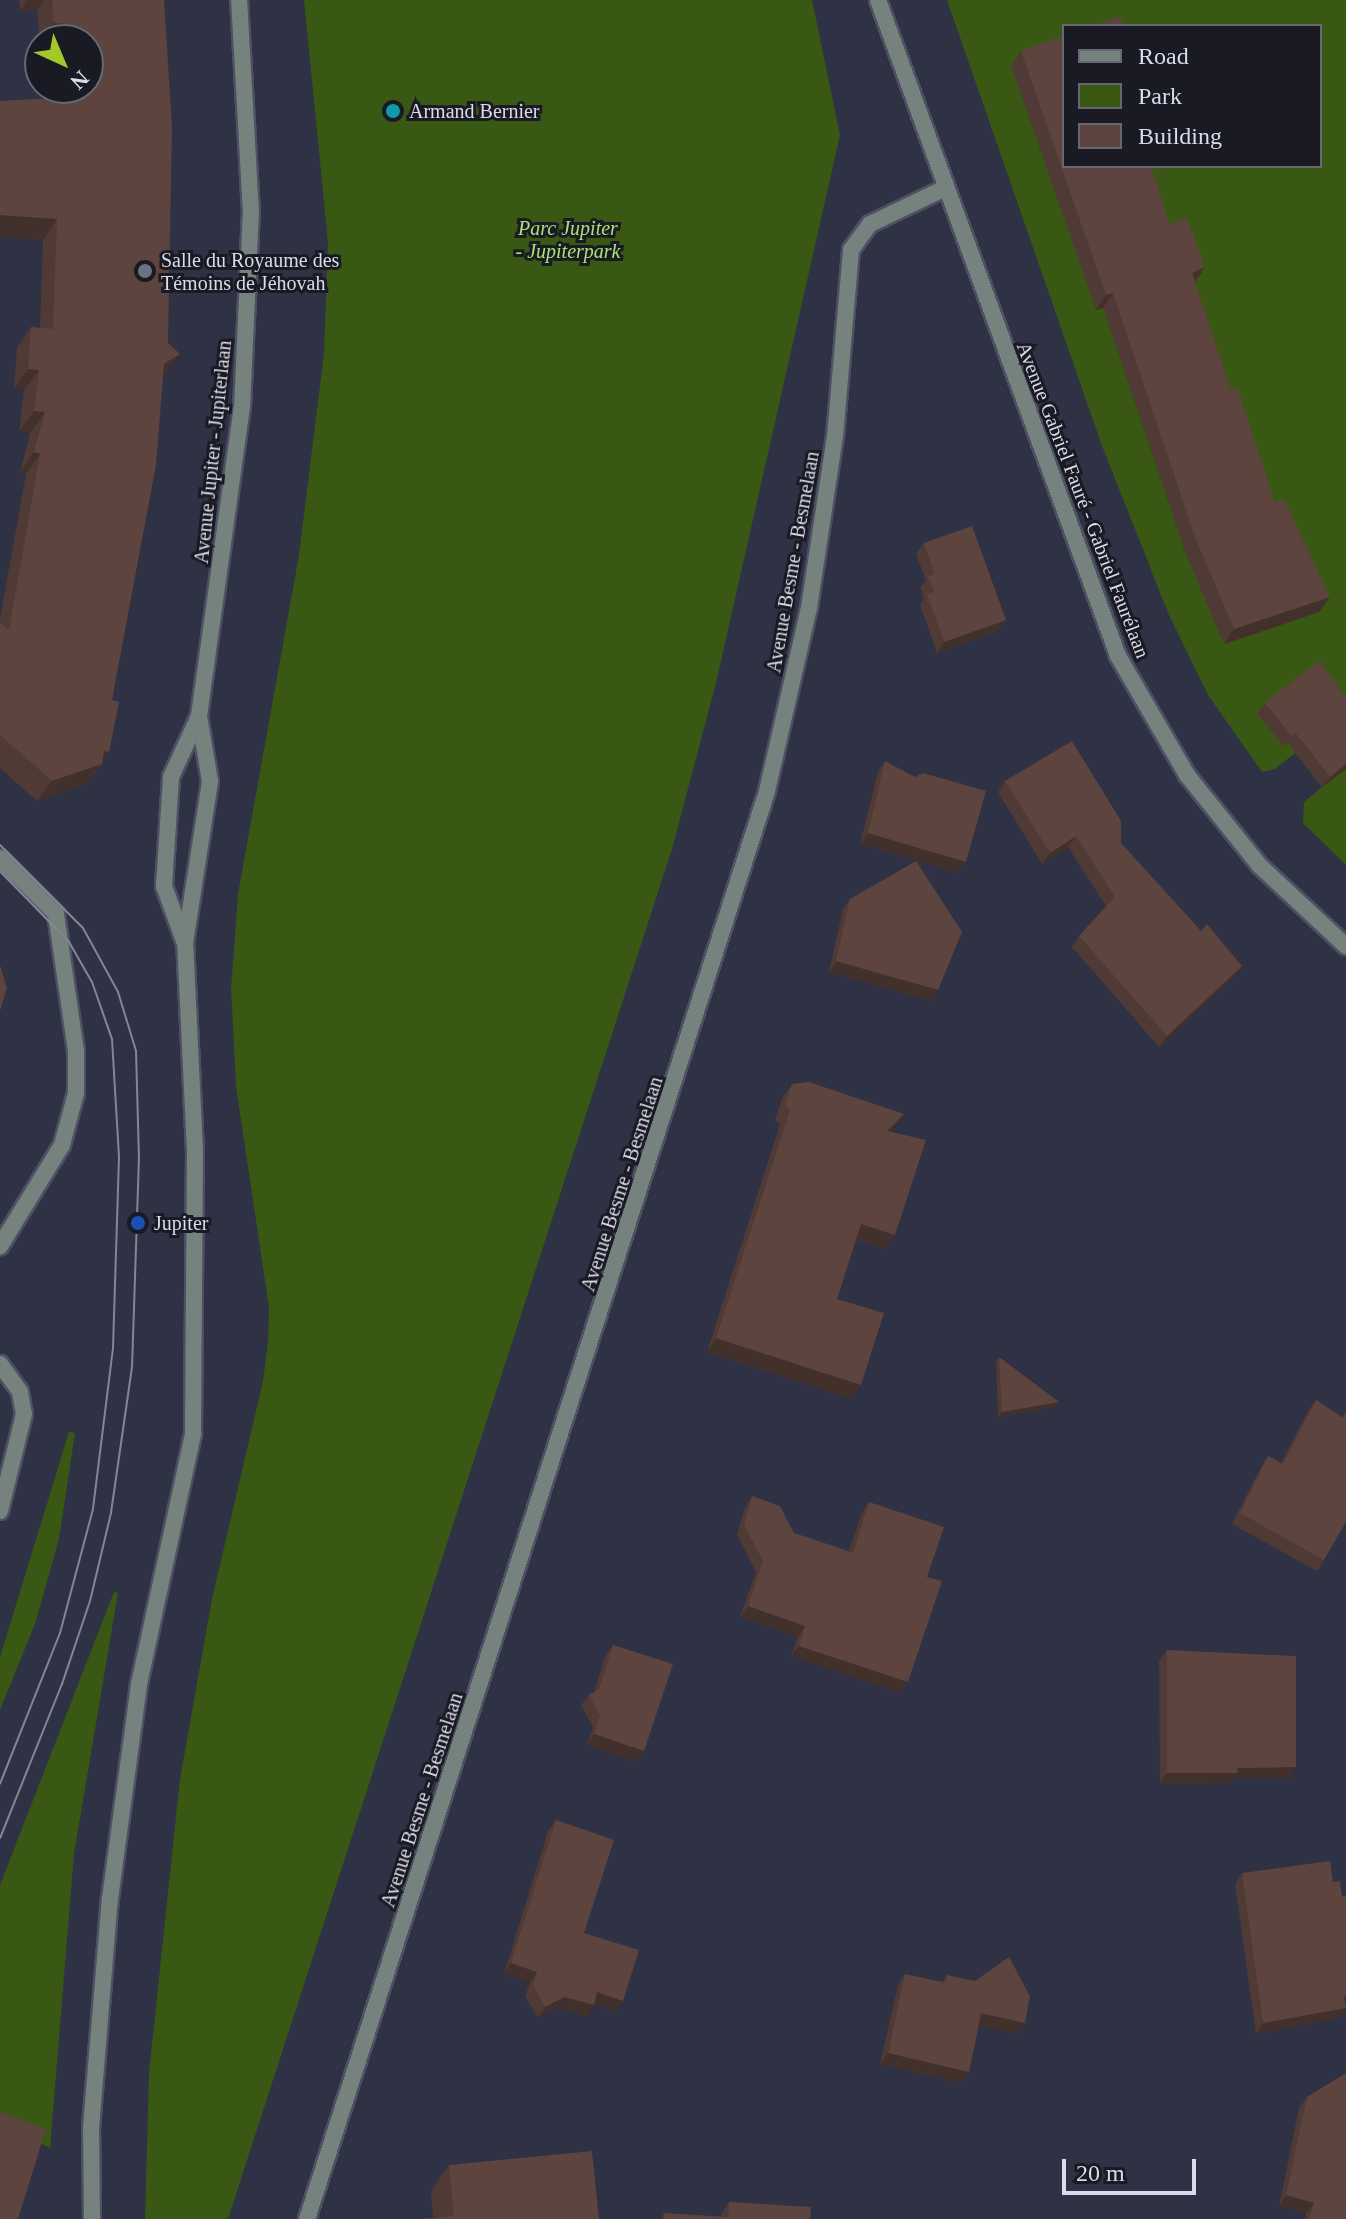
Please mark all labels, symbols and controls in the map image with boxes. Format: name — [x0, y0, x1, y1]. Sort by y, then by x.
north arrow — [24, 24, 104, 104]
legend — [1062, 24, 1322, 168]
text: Road — [1138, 43, 1189, 69]
text: N — [65, 66, 94, 95]
text: Park — [1138, 83, 1182, 109]
place label: Armand Bernier — [409, 99, 540, 123]
marker: Armand Bernier — [384, 102, 402, 120]
text: Building — [1138, 123, 1222, 149]
park label: Parc Jupiter - Jupiterpark — [516, 217, 620, 264]
place label: Salle du Royaume des Témoins de Jéhovah — [161, 248, 339, 295]
marker: Salle du Royaume des Témoins de Jéhovah — [136, 262, 154, 280]
street label: Avenue Jupiter - Jupiterlaan — [189, 339, 237, 565]
street label: Avenue Gabriel Fauré - Gabriel Faurélaan — [1011, 339, 1155, 661]
street label: Avenue Besme - Besmelaan — [762, 449, 824, 675]
street label: Avenue Besme - Besmelaan — [576, 1074, 668, 1294]
place label: Jupiter — [154, 1211, 208, 1235]
marker: Jupiter — [129, 1214, 147, 1232]
street label: Avenue Besme - Besmelaan — [376, 1690, 468, 1910]
scale bar — [1066, 2143, 1200, 2193]
text: 20 m — [1076, 2160, 1125, 2186]

